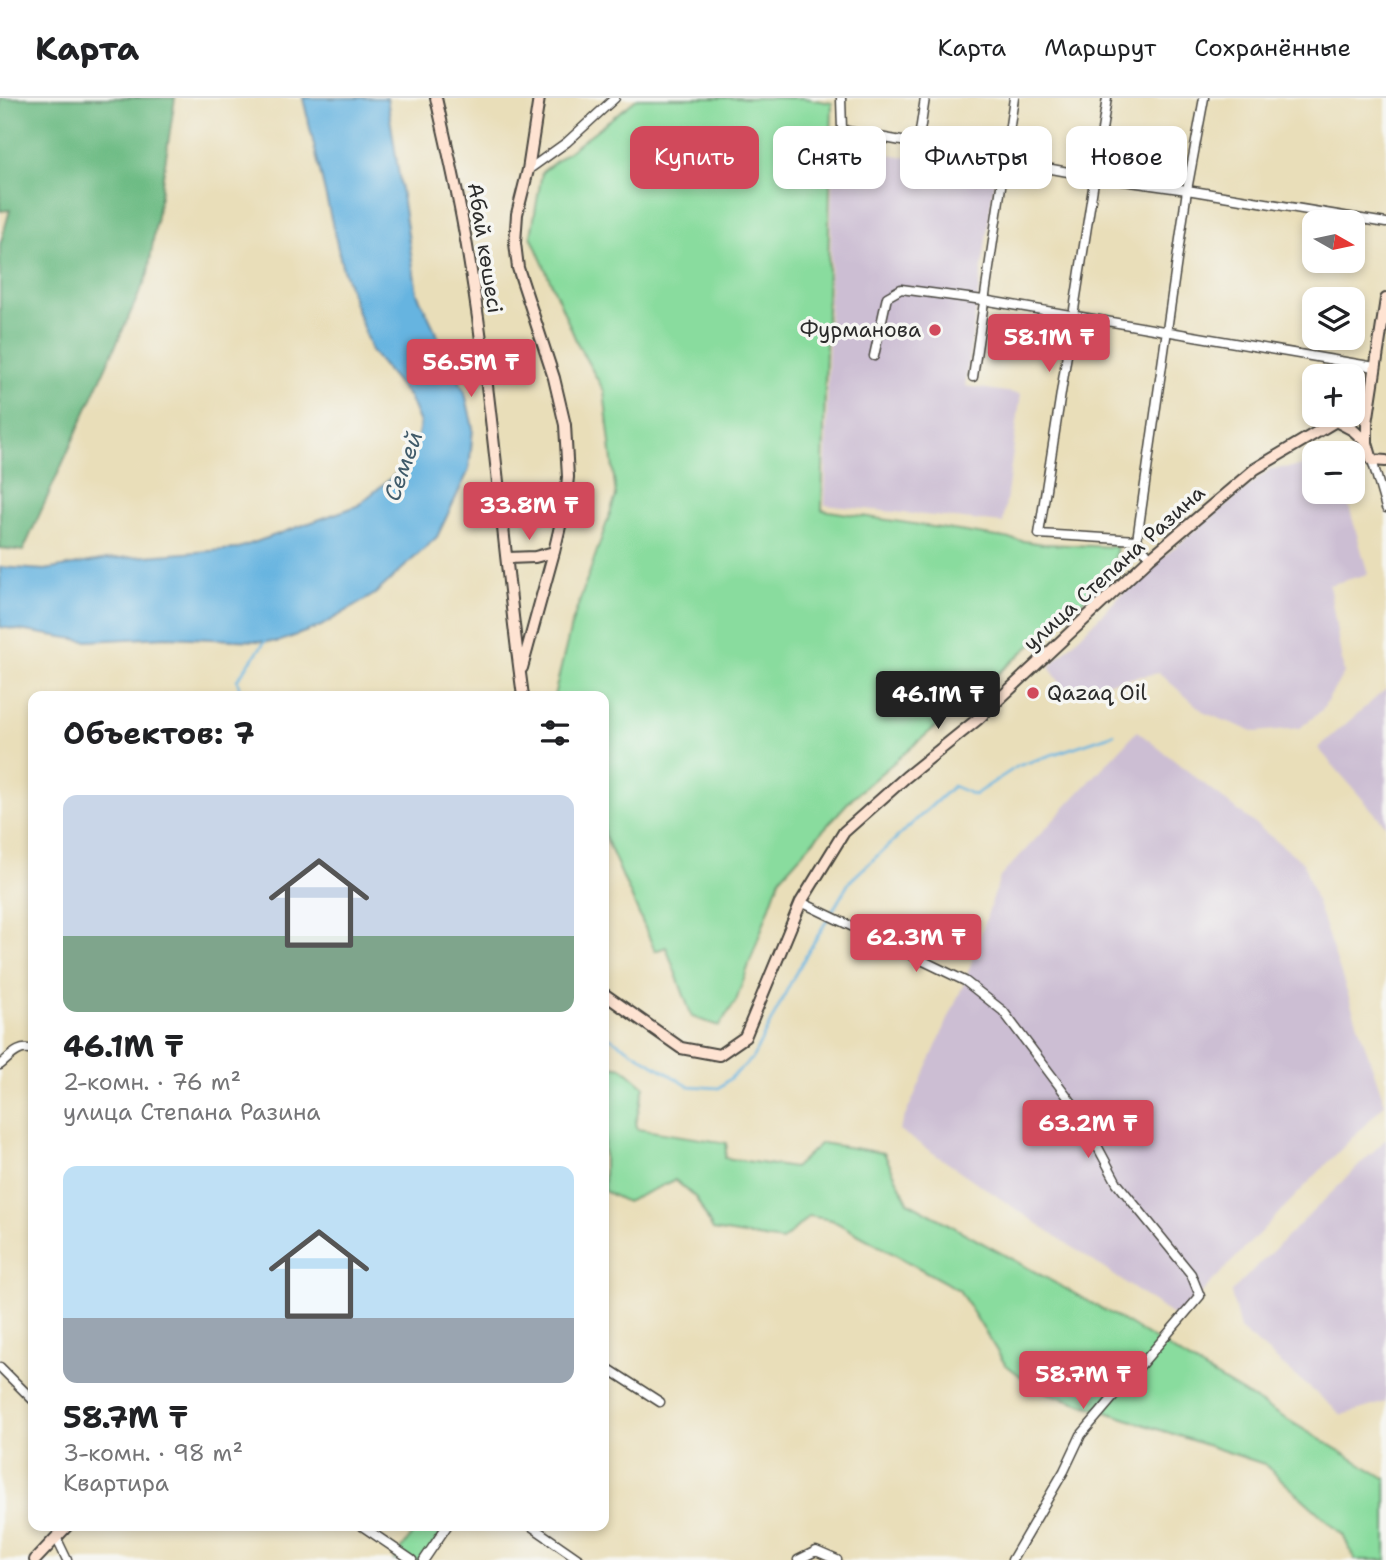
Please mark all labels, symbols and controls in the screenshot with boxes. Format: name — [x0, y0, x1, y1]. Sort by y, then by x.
text: Карта — [35, 26, 139, 71]
text: Карта — [938, 32, 1006, 64]
text: Маршрут — [1044, 32, 1156, 64]
text: Сохранённые — [1194, 32, 1351, 64]
chip: Купить — [630, 126, 759, 189]
chip: Снять — [773, 126, 886, 189]
chip: Фильтры — [900, 126, 1052, 189]
chip: Новое — [1066, 126, 1187, 189]
street label: Абай көшесі — [461, 181, 509, 315]
north arrow — [1302, 210, 1365, 273]
map controls — [1302, 210, 1365, 504]
button: layers — [1302, 287, 1365, 350]
pin: 58.1M ₸ — [984, 314, 1114, 374]
place label: Фурманова — [800, 316, 921, 344]
marker: Фурманова — [927, 322, 943, 338]
text: 58.1M ₸ — [1004, 322, 1094, 352]
pin: 56.5M ₸ — [406, 340, 536, 399]
text: 56.5M ₸ — [423, 347, 519, 377]
button: + — [1302, 364, 1365, 427]
water label: Семей — [377, 427, 429, 505]
button: − — [1302, 441, 1365, 504]
street label: улица Степана Разина — [1017, 479, 1211, 657]
pin: 33.8M ₸ — [464, 482, 594, 542]
text: 33.8M ₸ — [479, 490, 579, 520]
pin: 46.1M ₸ — [873, 672, 1003, 731]
text: 46.1M ₸ — [892, 679, 984, 709]
place label: Qazaq Oil — [1047, 679, 1148, 707]
marker: Qazaq Oil — [1025, 685, 1041, 701]
text: Объектов: 7 — [63, 713, 255, 754]
icon: filters — [536, 714, 574, 752]
icon: home — [256, 840, 382, 966]
pin: 62.3M ₸ — [851, 914, 981, 974]
text: 62.3M ₸ — [866, 922, 966, 952]
text: 46.1M ₸ — [63, 1026, 183, 1067]
text: 2-комн. · 76 m² — [63, 1067, 241, 1097]
text: улица Степана Разина — [63, 1097, 321, 1127]
pin: 63.2M ₸ — [1023, 1100, 1153, 1160]
text: 63.2M ₸ — [1039, 1108, 1137, 1138]
icon: home — [256, 1211, 382, 1337]
pin: 58.7M ₸ — [1018, 1352, 1148, 1411]
text: 58.7M ₸ — [1035, 1359, 1131, 1389]
text: 58.7M ₸ — [63, 1397, 188, 1438]
text: 3-комн. · 98 m² — [63, 1438, 243, 1468]
text: Квартира — [63, 1468, 169, 1498]

